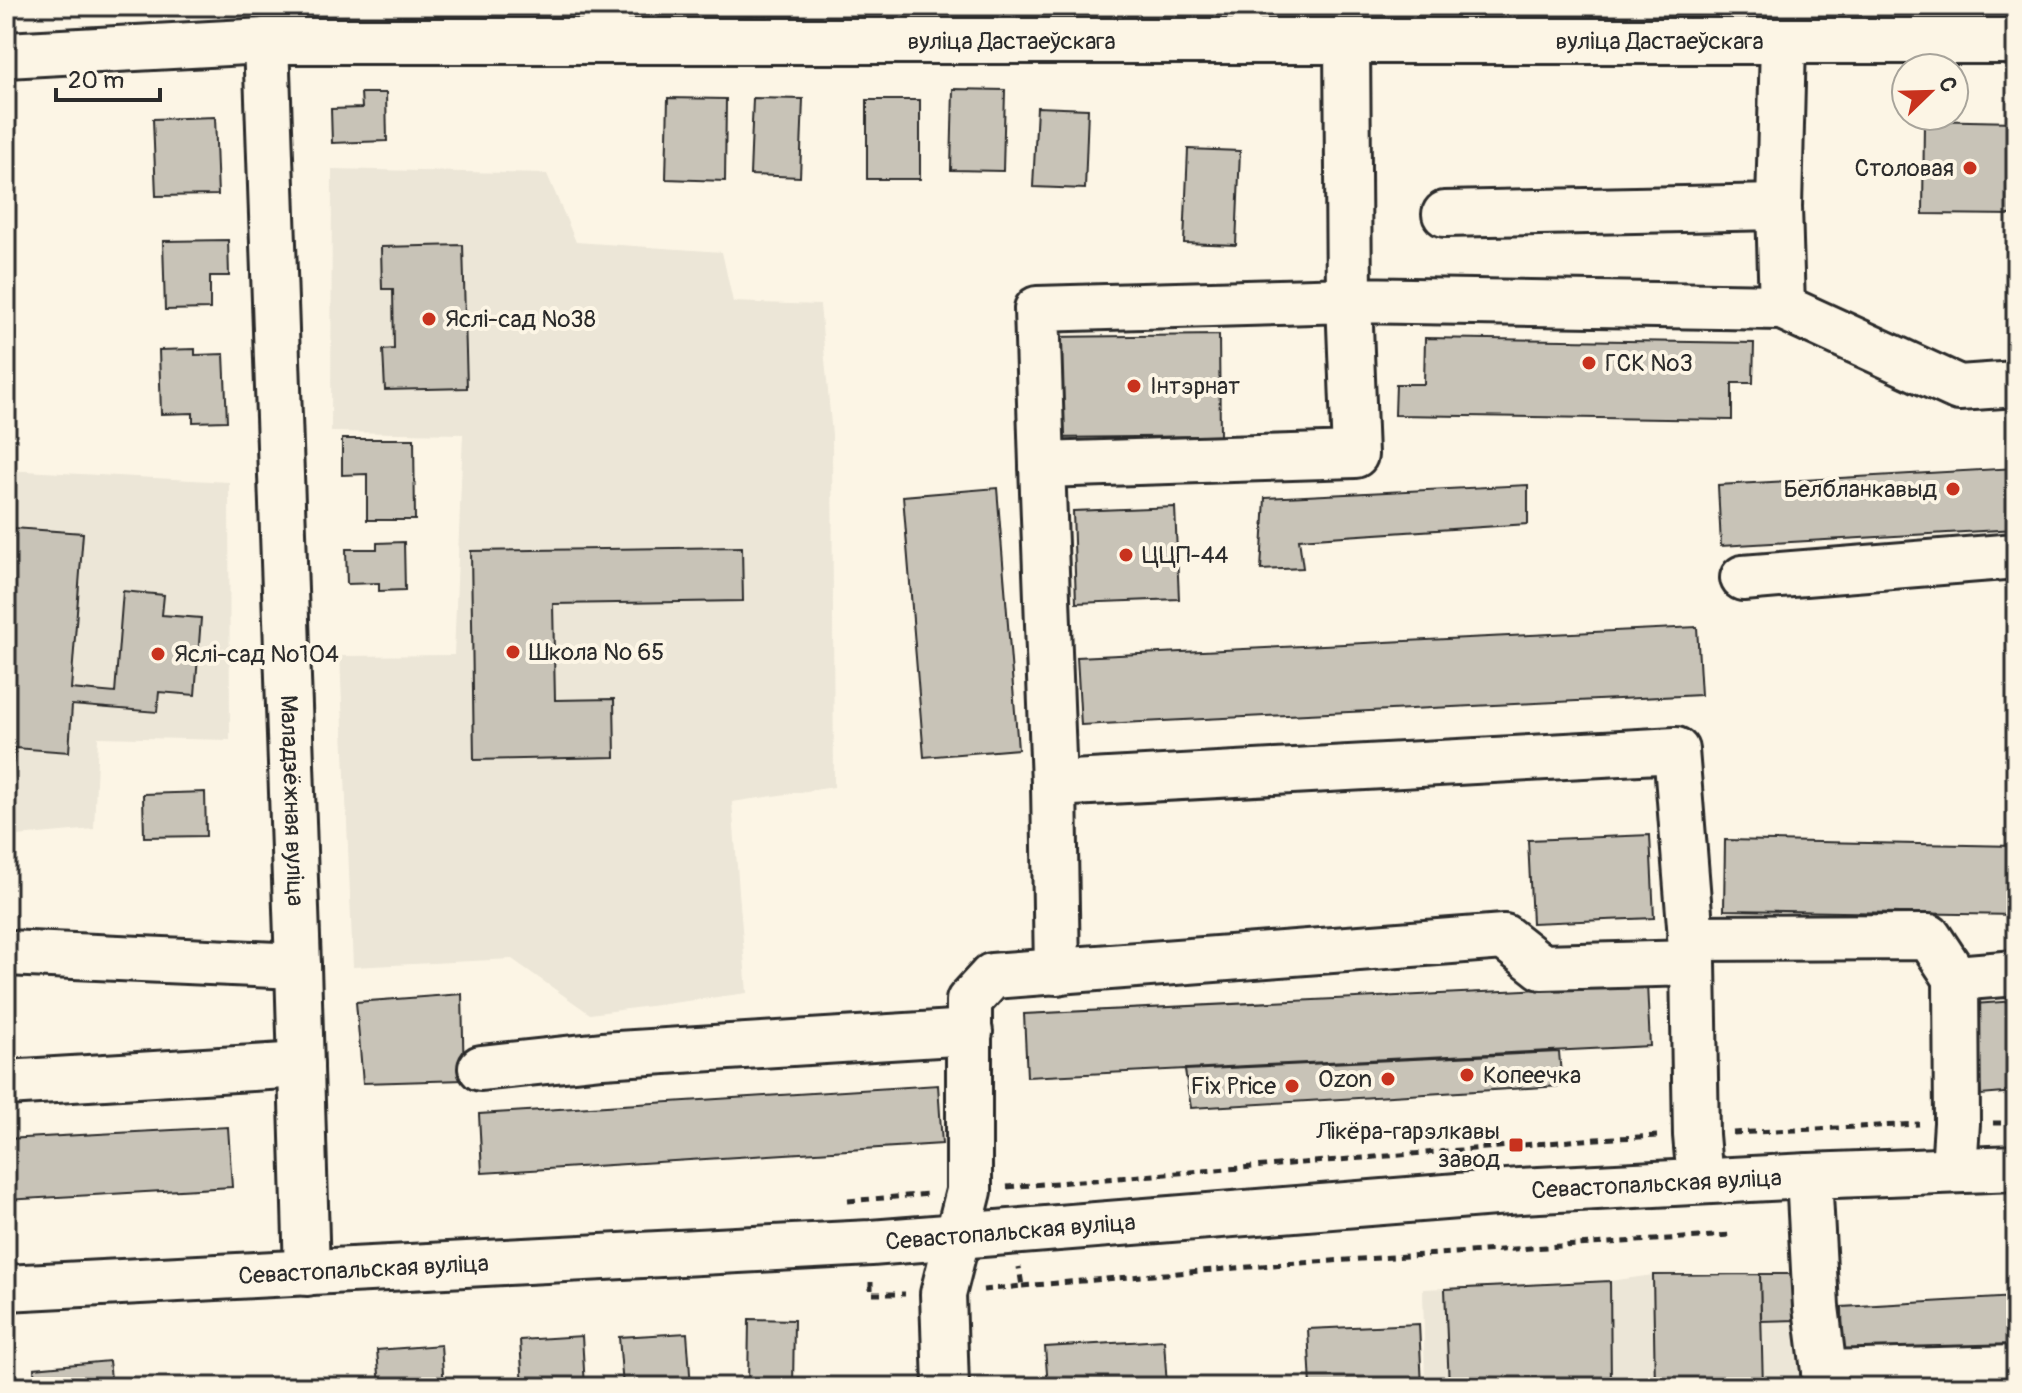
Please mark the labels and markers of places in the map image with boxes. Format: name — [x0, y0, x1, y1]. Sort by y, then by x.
place label: Столовая — [1855, 154, 1954, 183]
marker: Столовая — [1961, 159, 1979, 177]
place label: Яслі-сад №38 — [445, 305, 596, 334]
marker: Яслі-сад №38 — [420, 310, 438, 328]
place label: ГСК №3 — [1605, 349, 1693, 378]
marker: ГСК №3 — [1580, 354, 1598, 372]
place label: Інтэрнат — [1150, 372, 1240, 401]
marker: Інтэрнат — [1125, 377, 1143, 395]
place label: Белбланкавыд — [1783, 475, 1938, 504]
marker: Белбланкавыд — [1944, 480, 1962, 498]
place label: ЦЦП-44 — [1142, 541, 1229, 570]
marker: ЦЦП-44 — [1117, 546, 1135, 564]
place label: Школа № 65 — [529, 638, 664, 667]
place label: Яслі-сад №104 — [174, 640, 339, 669]
marker: Школа № 65 — [504, 643, 522, 661]
marker: Яслі-сад №104 — [149, 645, 167, 663]
place label: Копеечка — [1483, 1061, 1581, 1090]
place label: Ozon — [1318, 1065, 1372, 1094]
marker: Копеечка — [1458, 1066, 1476, 1084]
marker: Ozon — [1379, 1070, 1397, 1088]
place label: Fix Price — [1190, 1072, 1276, 1101]
marker: Fix Price — [1283, 1077, 1301, 1095]
place label: Лікёра-гарэлкавы завод — [1315, 1117, 1501, 1174]
marker: Лікёра-гарэлкавы завод — [1507, 1136, 1525, 1154]

